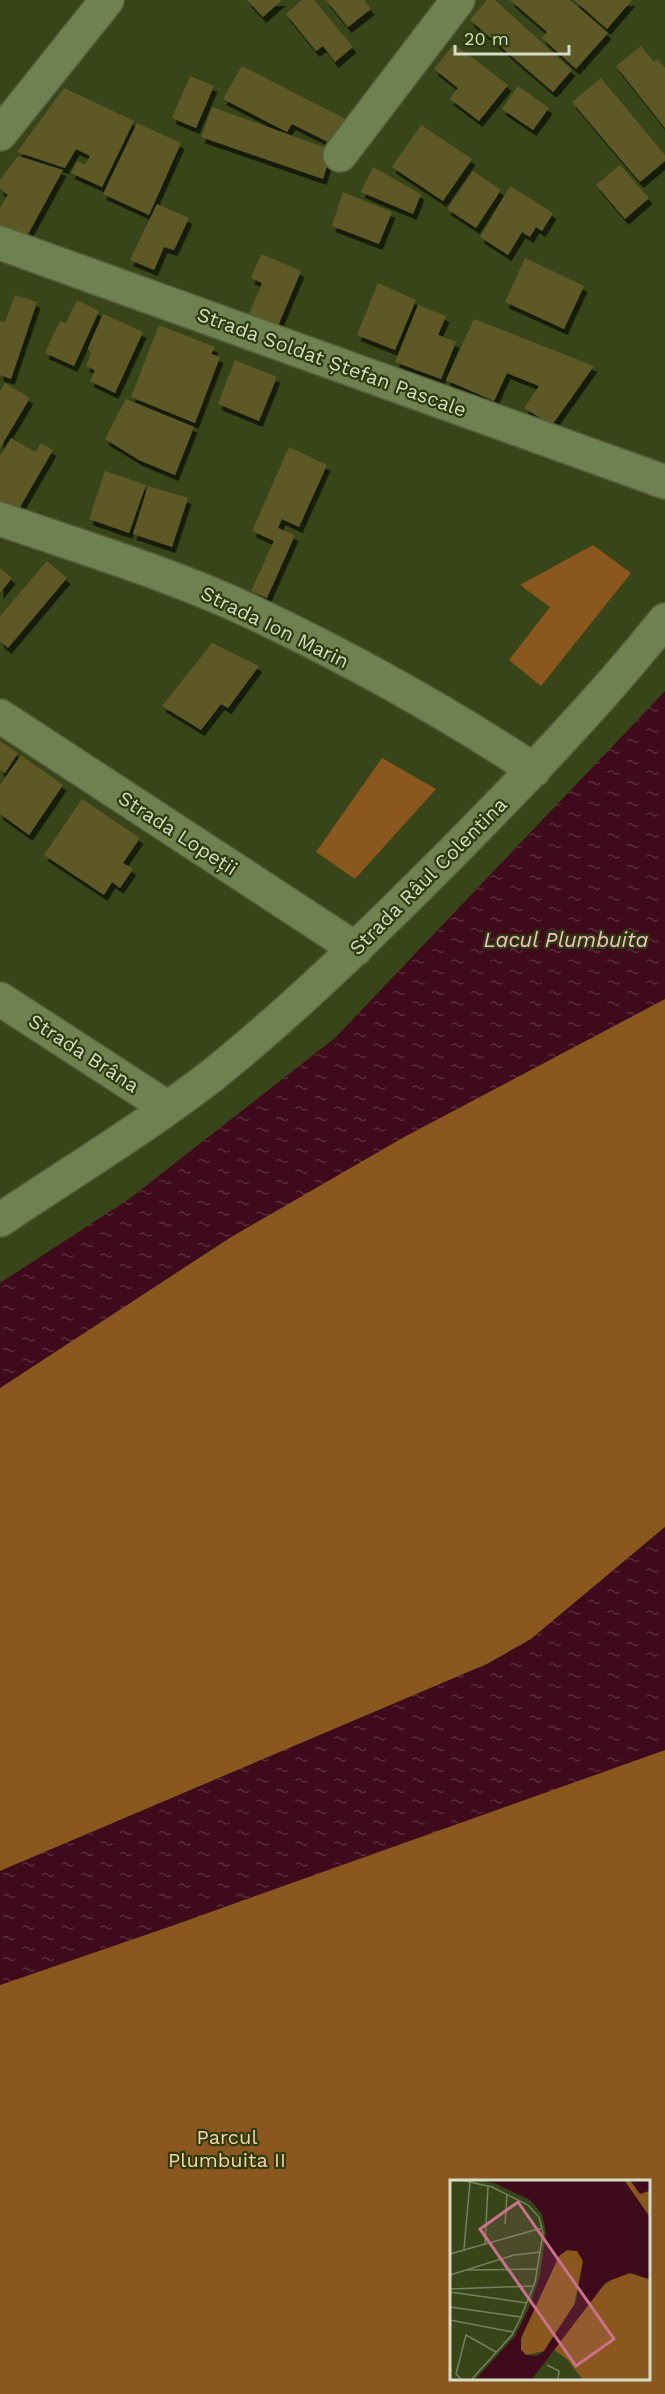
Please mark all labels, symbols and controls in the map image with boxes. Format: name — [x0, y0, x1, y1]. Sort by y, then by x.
scale bar — [455, 18, 569, 56]
text: 20 m — [464, 28, 509, 49]
street label: Strada Soldat Ștefan Pascale — [194, 302, 470, 422]
street label: Strada Ion Marin — [197, 581, 353, 673]
street label: Strada Lopeții — [114, 786, 242, 880]
street label: Strada Râul Colentina — [344, 792, 512, 960]
water label: Lacul Plumbuita — [484, 927, 648, 952]
street label: Strada Brâna — [24, 1008, 144, 1098]
park label: Parcul Plumbuita II — [168, 2125, 286, 2172]
inset map — [450, 2180, 650, 2379]

